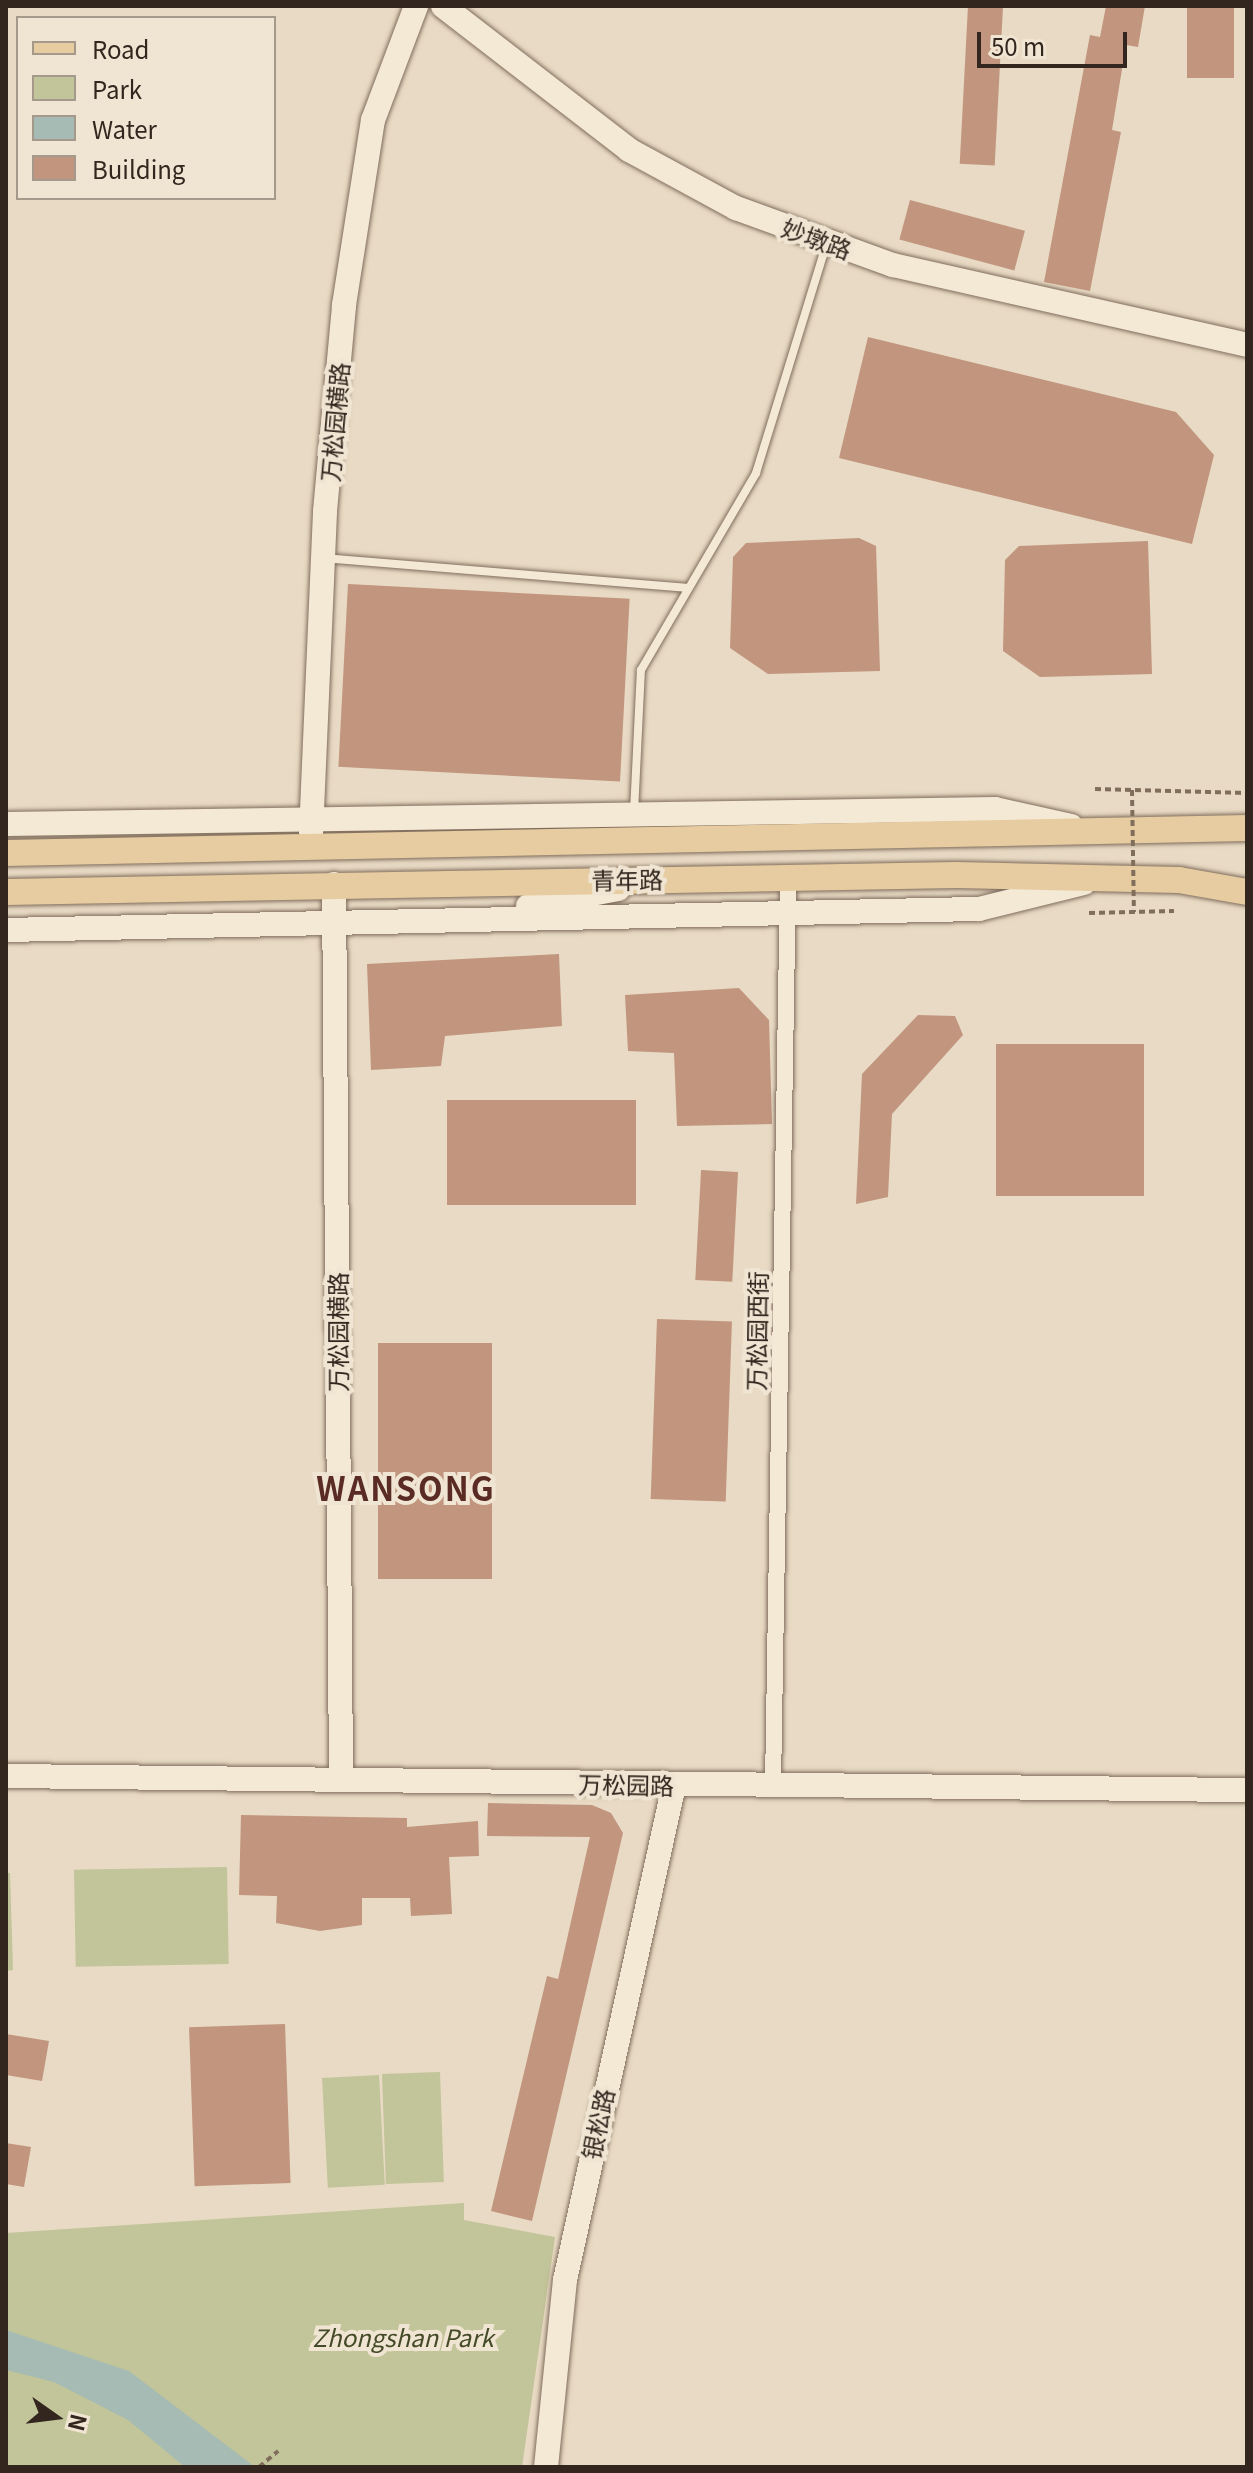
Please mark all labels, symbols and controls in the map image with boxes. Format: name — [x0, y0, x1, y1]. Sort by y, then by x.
legend — [16, 16, 276, 200]
scale bar — [981, 16, 1131, 66]
text: 50 m — [991, 28, 1045, 63]
text: Road — [92, 31, 149, 66]
text: Park — [92, 71, 142, 106]
text: Water — [92, 111, 157, 146]
text: Building — [92, 151, 185, 186]
street label: 妙墩路 — [778, 212, 856, 264]
street label: 万松园横路 — [314, 361, 354, 483]
street label: 青年路 — [591, 864, 663, 894]
street label: 万松园西街 — [741, 1271, 771, 1391]
street label: 万松园横路 — [323, 1272, 351, 1392]
district label: WANSONG — [316, 1468, 496, 1506]
street label: 万松园路 — [578, 1769, 674, 1799]
street label: 银松路 — [575, 2086, 619, 2162]
park label: Zhongshan Park — [312, 2323, 494, 2351]
north arrow — [16, 2377, 96, 2457]
text: N — [62, 2411, 97, 2435]

